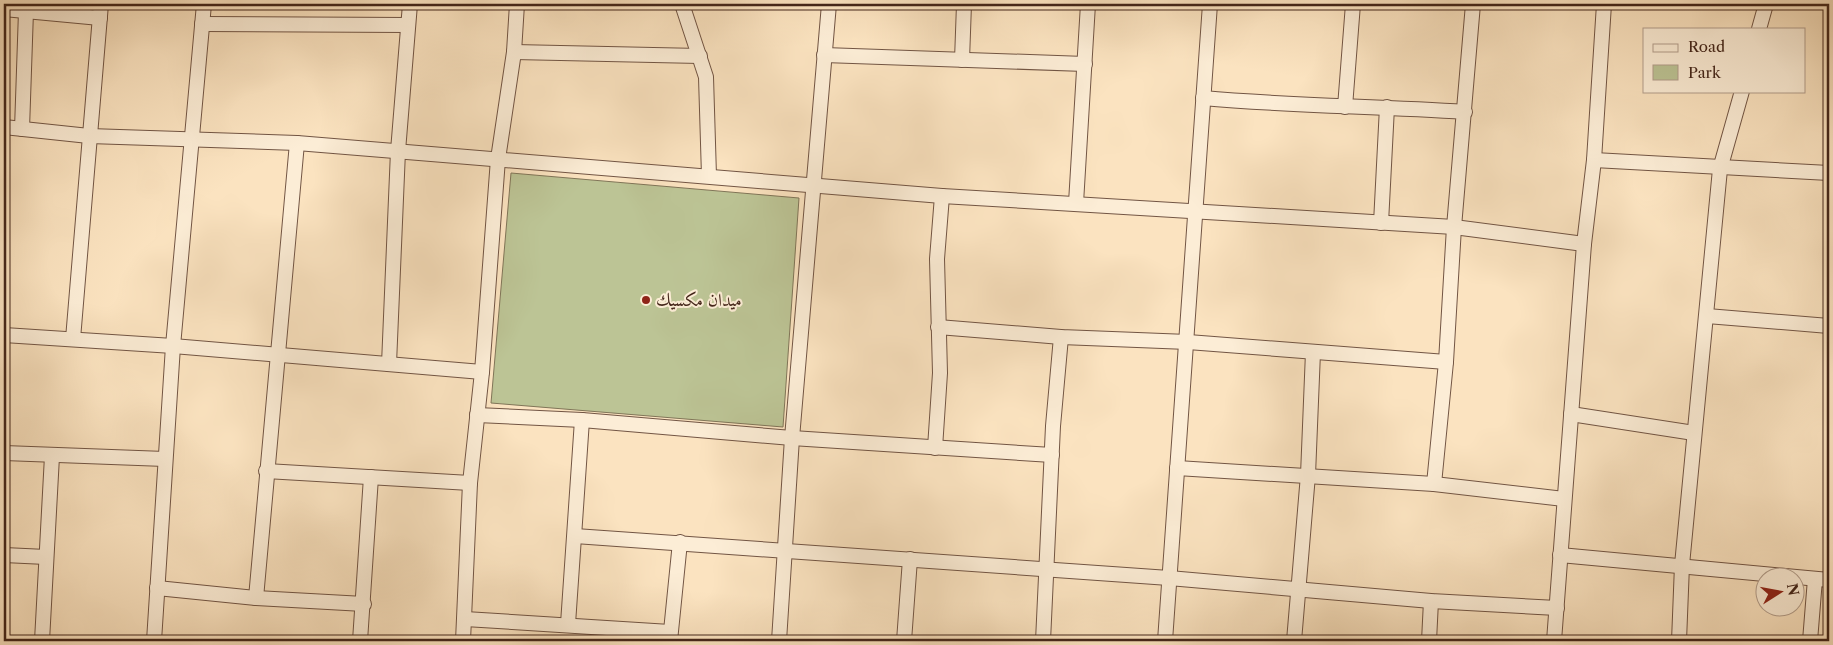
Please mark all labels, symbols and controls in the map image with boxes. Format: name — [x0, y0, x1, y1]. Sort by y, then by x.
legend — [1643, 28, 1806, 92]
text: Road — [1688, 37, 1725, 56]
text: Park — [1688, 63, 1722, 82]
place label: ميدان مكسيك — [656, 289, 742, 311]
marker: ميدان مكسيك — [640, 294, 652, 306]
north arrow — [1756, 568, 1806, 618]
text: N — [1783, 582, 1803, 597]

